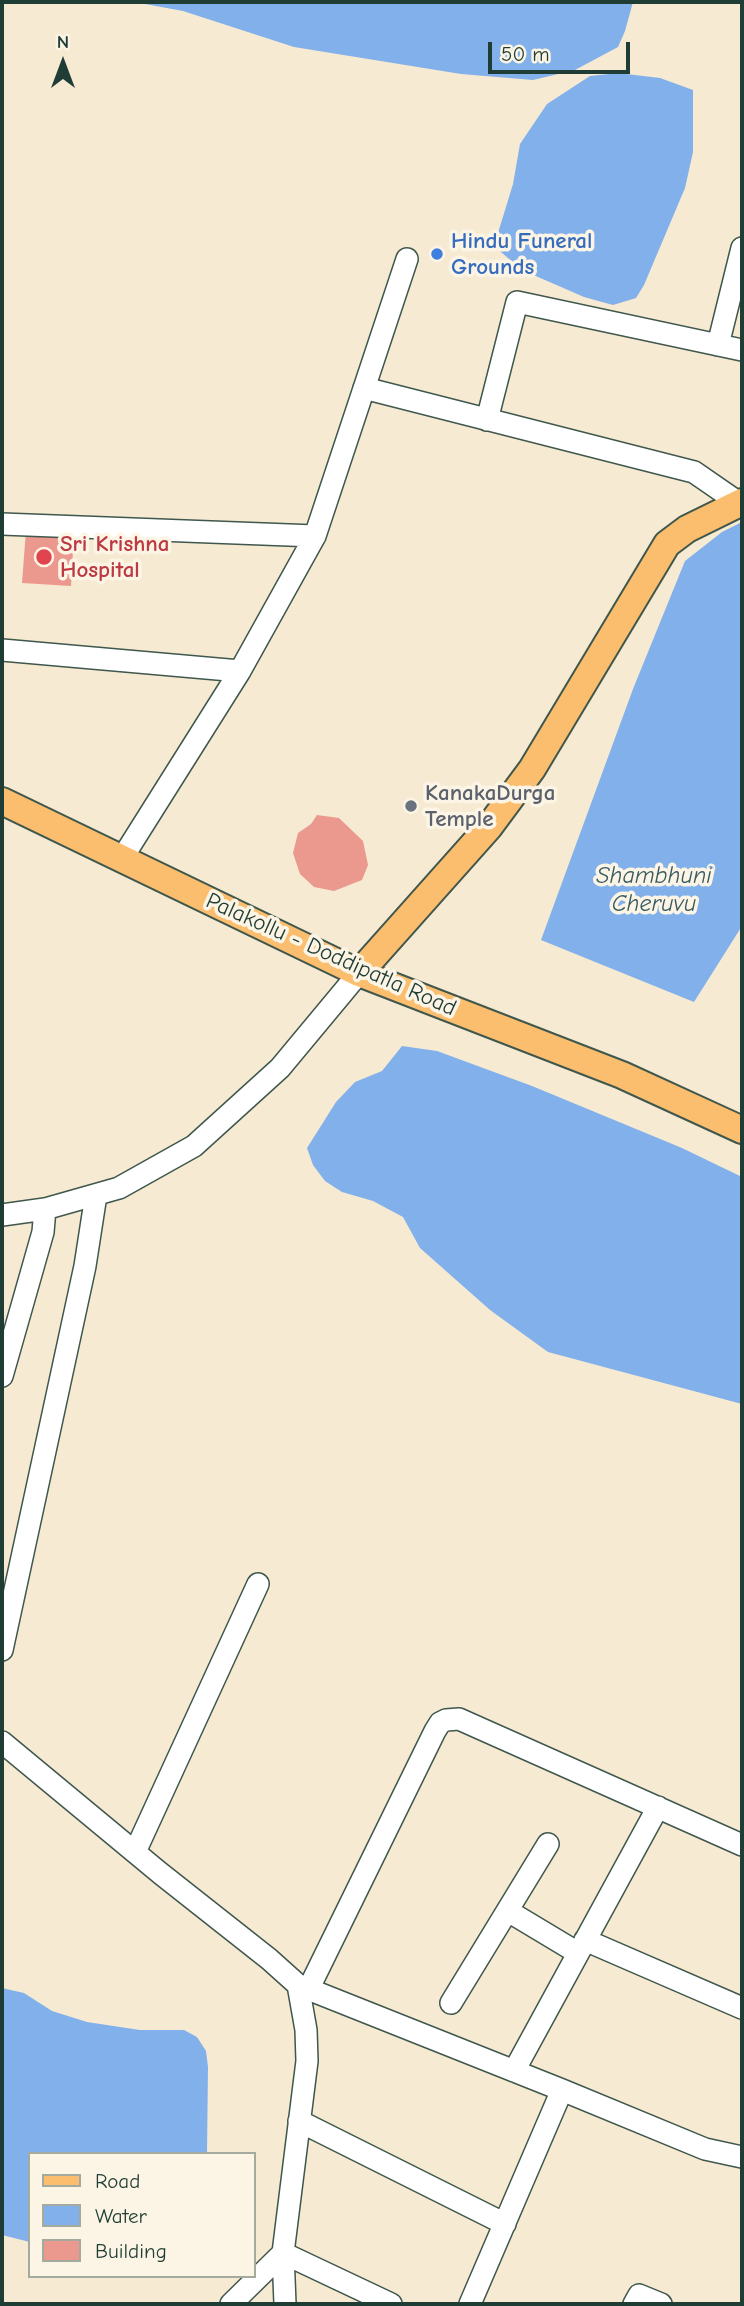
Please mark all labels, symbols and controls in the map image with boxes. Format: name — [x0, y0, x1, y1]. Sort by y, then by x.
north arrow — [28, 28, 98, 98]
scale bar — [492, 28, 634, 72]
text: N — [57, 31, 69, 53]
text: 50 m — [501, 42, 550, 66]
place label: Hindu Funeral Grounds — [451, 227, 592, 281]
marker: Hindu Funeral Grounds — [429, 246, 445, 262]
place label: Sri Krishna Hospital — [60, 530, 170, 584]
marker: Sri Krishna Hospital — [34, 547, 54, 567]
place label: KanakaDurga Temple — [425, 779, 555, 833]
marker: KanakaDurga Temple — [403, 798, 419, 814]
water label: Shambhuni Cheruvu — [596, 862, 712, 918]
street label: Palakollu - Doddipatla Road — [202, 887, 460, 1023]
legend — [28, 2152, 256, 2278]
text: Road — [95, 2169, 140, 2193]
text: Water — [95, 2204, 147, 2228]
text: Building — [95, 2239, 167, 2263]

